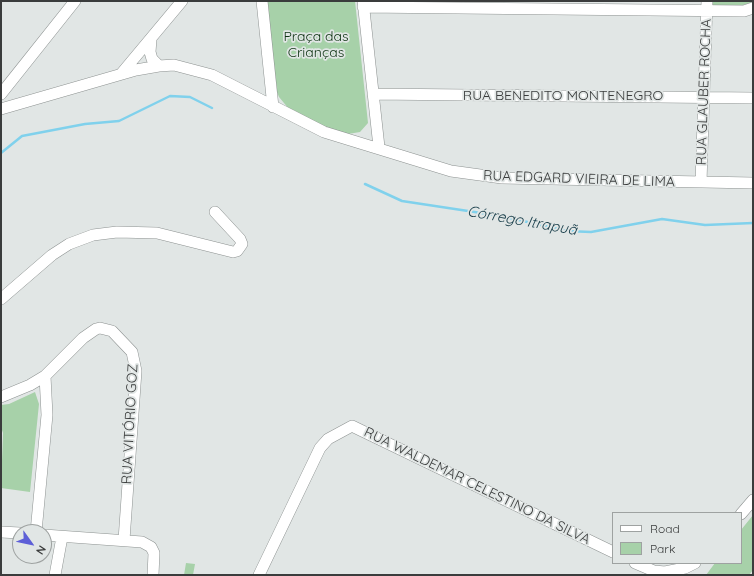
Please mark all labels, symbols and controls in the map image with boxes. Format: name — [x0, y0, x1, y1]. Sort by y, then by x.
street label: RUA GLAUBER ROCHA — [693, 18, 715, 166]
park label: Praça das Crianças — [283, 29, 349, 62]
street label: RUA BENEDITO MONTENEGRO — [463, 88, 663, 104]
street label: RUA EDGARD VIEIRA DE LIMA — [483, 167, 675, 191]
water label: Córrego Itrapuã — [466, 203, 578, 239]
street label: RUA VITÓRIO GOZ — [118, 363, 142, 485]
street label: RUA WALDEMAR CELESTINO DA SILVA — [361, 424, 593, 548]
legend — [612, 512, 742, 564]
text: Road — [650, 521, 680, 536]
north arrow — [12, 524, 52, 564]
text: Park — [650, 541, 675, 556]
text: N — [33, 543, 49, 557]

